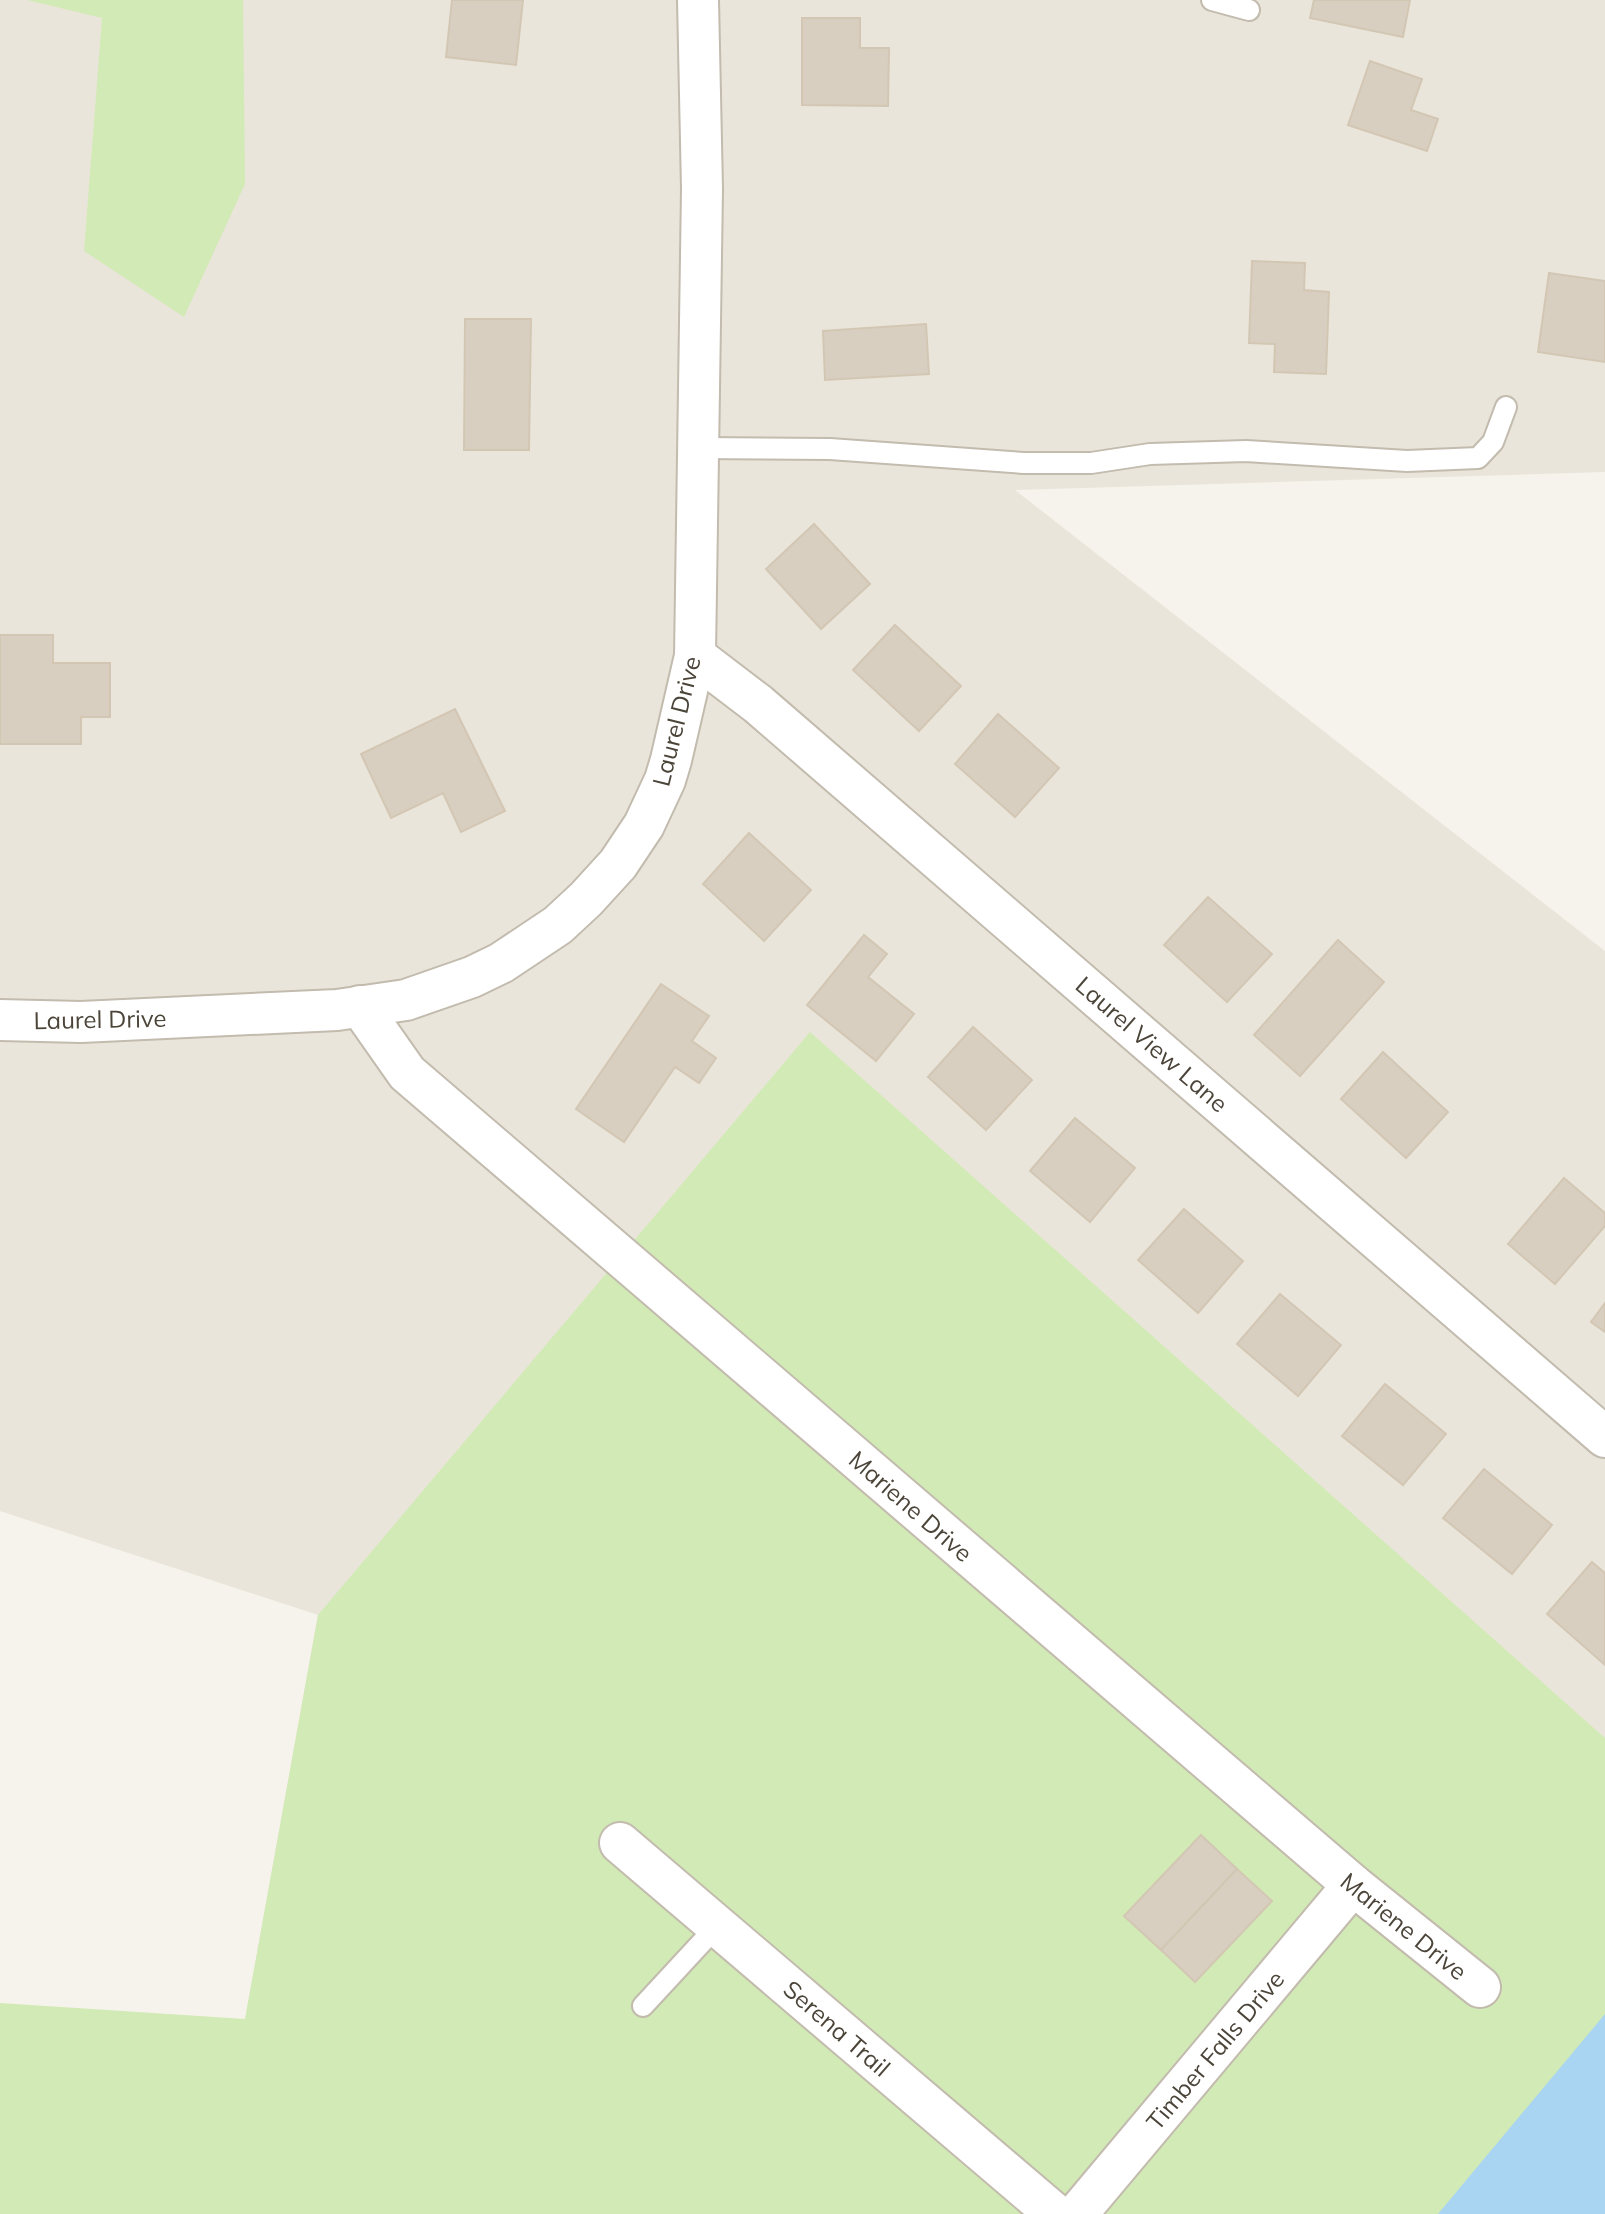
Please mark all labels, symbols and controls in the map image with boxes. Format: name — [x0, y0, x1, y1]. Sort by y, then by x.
street label: Laurel Drive — [645, 653, 707, 789]
street label: Laurel View Lane — [1070, 970, 1234, 1118]
street label: Laurel Drive — [33, 1003, 167, 1035]
street label: Mariene Drive — [843, 1444, 979, 1568]
street label: Mariene Drive — [1335, 1866, 1473, 1986]
street label: Timber Falls Drive — [1140, 1964, 1290, 2136]
street label: Serena Trail — [778, 1974, 896, 2082]

